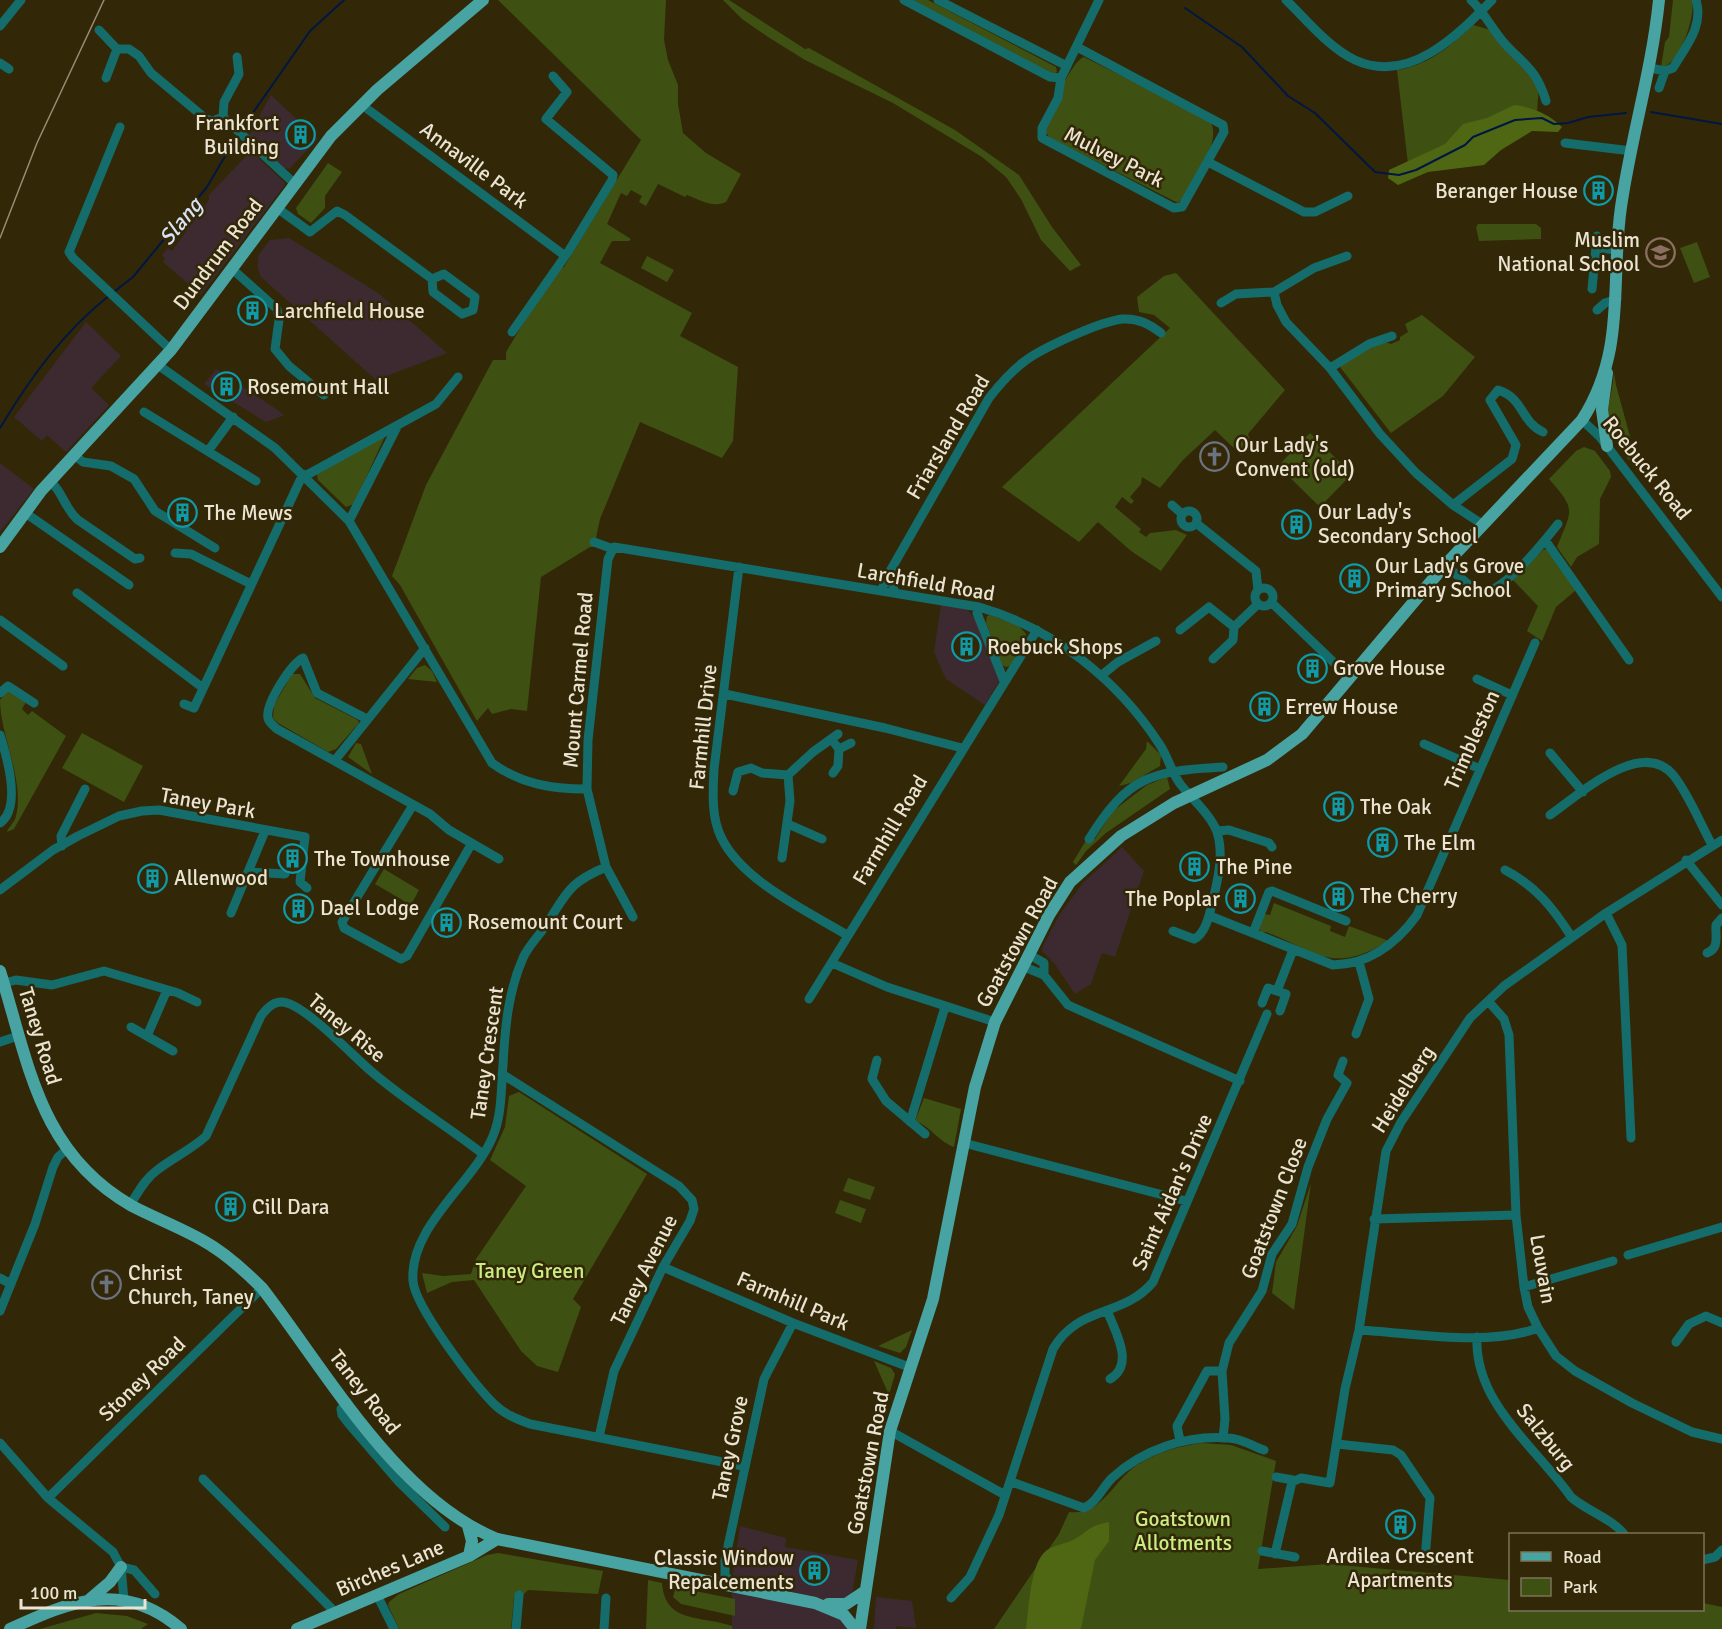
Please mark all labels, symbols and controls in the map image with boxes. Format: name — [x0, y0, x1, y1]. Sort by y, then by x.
place label: Frankfort Building — [195, 110, 279, 160]
street label: Annaville Park — [415, 116, 533, 214]
building icon: Frankfort Building — [284, 119, 316, 151]
street label: Mulvey Park — [1060, 121, 1169, 193]
building icon: Beranger House — [1583, 175, 1615, 207]
place label: Beranger House — [1435, 178, 1578, 204]
water label: Slang — [153, 190, 209, 250]
street label: Dundrum Road — [168, 193, 268, 315]
place label: Muslim National School — [1497, 227, 1640, 277]
school or university icon: Muslim National School — [1645, 236, 1677, 268]
building icon: Larchfield House — [237, 295, 269, 327]
place label: Larchfield House — [274, 298, 425, 324]
street label: Friarsland Road — [901, 370, 995, 504]
building icon: Rosemount Hall — [210, 371, 242, 403]
place label: Rosemount Hall — [247, 374, 389, 400]
street label: Roebuck Road — [1597, 411, 1697, 525]
place label: Our Lady's Convent (old) — [1235, 432, 1355, 482]
church icon: Our Lady's Convent (old) — [1198, 441, 1230, 473]
building icon: The Mews — [167, 497, 199, 529]
place label: Our Lady's Secondary School — [1318, 499, 1478, 549]
place label: The Mews — [204, 500, 292, 526]
building icon: Our Lady's Secondary School — [1281, 508, 1313, 540]
place label: Our Lady's Grove Primary School — [1375, 553, 1524, 603]
street label: Larchfield Road — [855, 557, 997, 607]
building icon: Our Lady's Grove Primary School — [1338, 562, 1370, 594]
street label: Mount Carmel Road — [557, 591, 599, 769]
building icon: Roebuck Shops — [950, 631, 982, 663]
place label: Roebuck Shops — [987, 634, 1123, 660]
building icon: Grove House — [1296, 652, 1328, 684]
place label: Grove House — [1333, 655, 1445, 681]
street label: Farmhill Drive — [683, 663, 723, 791]
street label: Trimbleston — [1439, 686, 1505, 794]
building icon: Errew House — [1248, 691, 1280, 723]
place label: Errew House — [1285, 694, 1398, 720]
street label: Farmhill Road — [847, 770, 933, 890]
street label: Taney Park — [159, 782, 258, 824]
building icon: The Oak — [1323, 791, 1355, 823]
place label: The Oak — [1360, 794, 1432, 820]
building icon: The Elm — [1367, 827, 1399, 859]
place label: The Elm — [1404, 830, 1476, 856]
building icon: The Townhouse — [277, 843, 309, 875]
place label: The Townhouse — [314, 846, 450, 872]
building icon: The Pine — [1179, 851, 1211, 883]
place label: The Pine — [1216, 854, 1292, 880]
building icon: Allenwood — [137, 862, 169, 894]
place label: Allenwood — [174, 865, 268, 891]
street label: Goatstown Road — [970, 872, 1064, 1012]
building icon: The Cherry — [1323, 880, 1355, 912]
building icon: The Poplar — [1225, 883, 1257, 915]
place label: The Cherry — [1360, 883, 1458, 909]
place label: The Poplar — [1125, 886, 1220, 912]
building icon: Dael Lodge — [283, 892, 315, 924]
place label: Dael Lodge — [320, 895, 419, 921]
building icon: Rosemount Court — [430, 906, 462, 938]
place label: Rosemount Court — [467, 909, 623, 935]
street label: Taney Road — [13, 984, 67, 1088]
street label: Taney Crescent — [465, 985, 509, 1121]
street label: Taney Rise — [303, 988, 391, 1068]
street label: Heidelberg — [1366, 1040, 1440, 1138]
street label: Saint Aidan's Drive — [1126, 1110, 1218, 1274]
street label: Goatstown Close — [1235, 1133, 1313, 1283]
building icon: Cill Dara — [215, 1191, 247, 1223]
place label: Cill Dara — [252, 1194, 329, 1220]
street label: Taney Avenue — [605, 1210, 683, 1330]
street label: Louvain — [1524, 1232, 1562, 1306]
park label: Taney Green — [476, 1258, 584, 1284]
place label: Christ Church, Taney — [128, 1260, 254, 1310]
street label: Farmhill Park — [733, 1266, 854, 1337]
church icon: Christ Church, Taney — [91, 1269, 123, 1301]
street label: Stoney Road — [93, 1331, 191, 1427]
street label: Taney Road — [324, 1344, 406, 1440]
street label: Goatstown Road — [841, 1389, 895, 1537]
street label: Taney Grove — [706, 1393, 754, 1503]
street label: Salzburg — [1511, 1398, 1581, 1476]
park label: Goatstown Allotments — [1134, 1506, 1232, 1556]
building icon: Ardilea Crescent Apartments — [1384, 1509, 1416, 1541]
legend — [1509, 1533, 1704, 1611]
street label: Birches Lane — [332, 1534, 448, 1602]
place label: Ardilea Crescent Apartments — [1326, 1543, 1474, 1593]
place label: Classic Window Repalcements — [654, 1545, 794, 1595]
text: Road — [1563, 1546, 1602, 1568]
building icon: Classic Window Repalcements — [799, 1554, 831, 1586]
scale bar — [21, 1572, 146, 1610]
text: Park — [1563, 1576, 1598, 1598]
text: 100 m — [30, 1582, 77, 1604]

